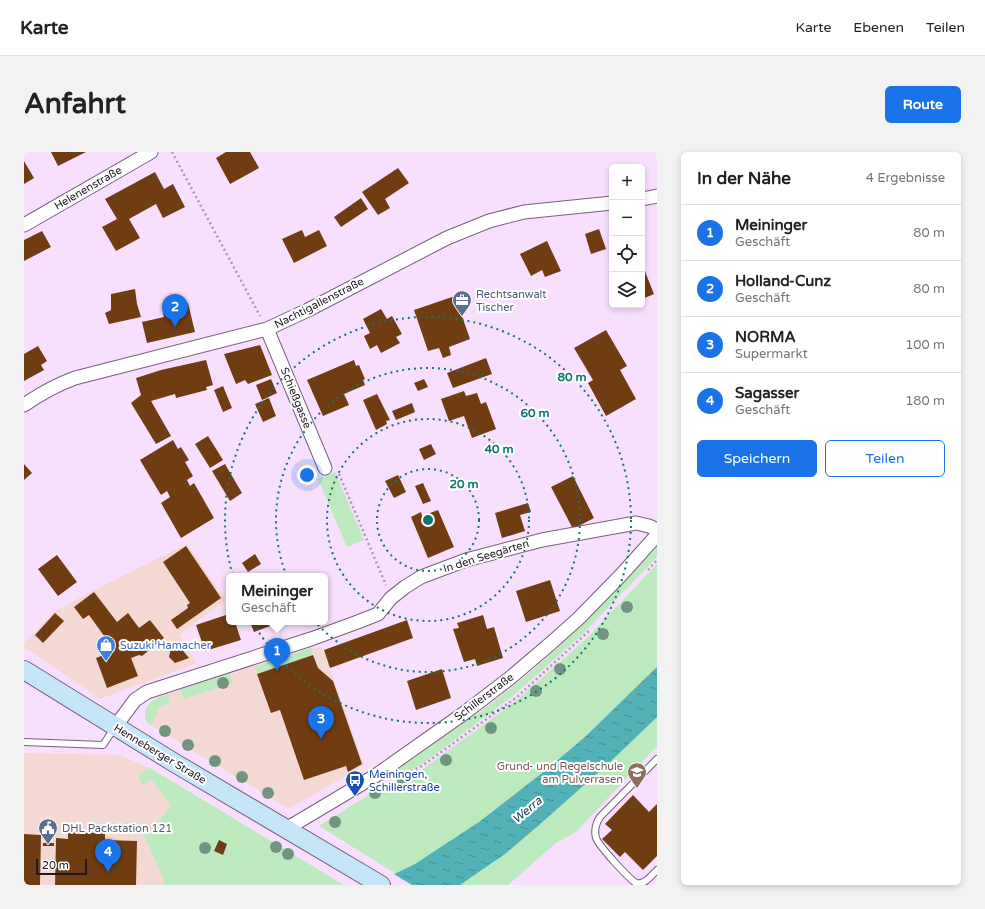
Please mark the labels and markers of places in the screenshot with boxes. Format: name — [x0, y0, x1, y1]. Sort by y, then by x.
place label: Rechtsanwalt Tischer — [476, 288, 547, 314]
office icon: Rechtsanwalt Tischer — [451, 289, 473, 317]
pin: 2 — [162, 294, 188, 327]
centre of rings — [421, 513, 435, 527]
shop icon: Suzuki Hamacher — [95, 634, 117, 662]
pin: 1 — [264, 638, 290, 671]
place label: Suzuki Hamacher — [120, 639, 212, 652]
pin: 3 — [308, 706, 334, 739]
place label: Grund- und Regelschule am Pulverrasen — [497, 760, 623, 786]
school or university icon: Grund- und Regelschule am Pulverrasen — [626, 761, 648, 789]
place label: Meiningen, Schillerstraße — [369, 768, 440, 794]
bus stop icon: Meiningen, Schillerstraße — [344, 769, 366, 797]
public building icon: DHL Packstation 121 — [37, 817, 59, 845]
place label: DHL Packstation 121 — [62, 822, 172, 835]
pin: 4 — [95, 839, 121, 872]

